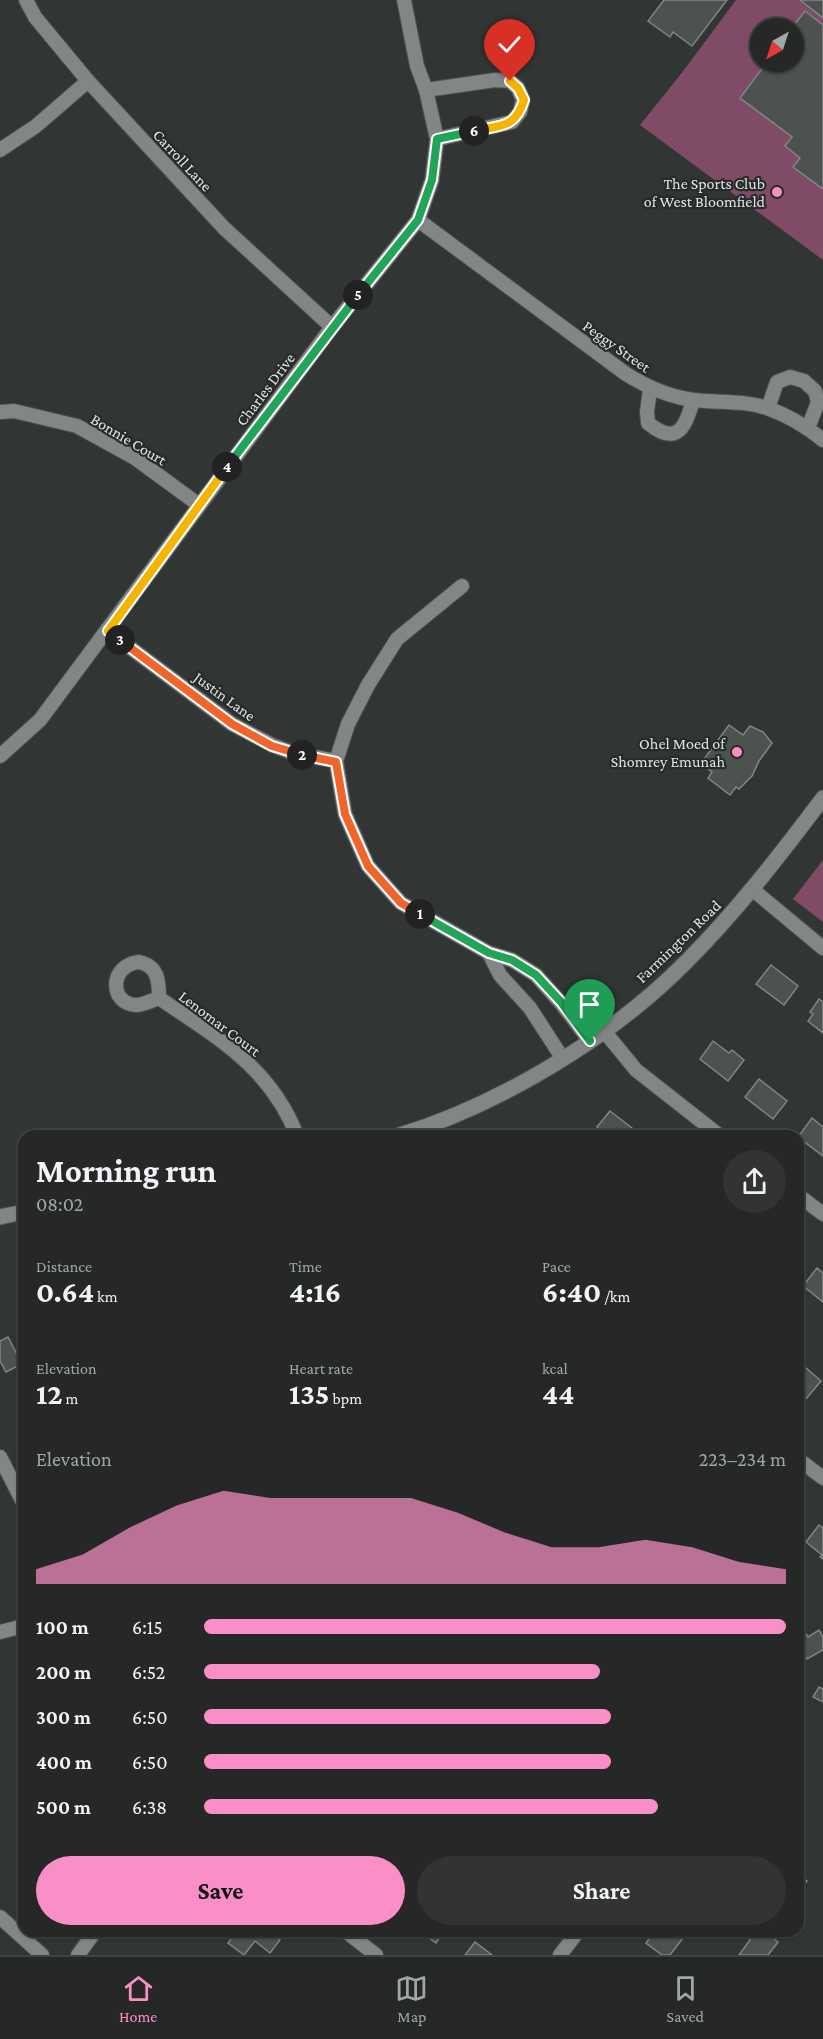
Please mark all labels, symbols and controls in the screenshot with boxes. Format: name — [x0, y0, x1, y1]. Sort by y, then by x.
north arrow — [750, 18, 804, 72]
map controls — [750, 18, 804, 72]
pin — [484, 19, 535, 81]
icon: check — [493, 28, 526, 61]
pin: 6 — [459, 116, 489, 146]
text: 6 — [470, 122, 478, 139]
street label: Carroll Lane — [150, 126, 216, 195]
place label: The Sports Club of West Bloomfield — [644, 175, 766, 210]
marker: The Sports Club of West Bloomfield — [770, 185, 784, 199]
pin: 5 — [343, 280, 373, 310]
text: 5 — [354, 286, 362, 303]
street label: Peggy Street — [579, 317, 654, 377]
street label: Charles Drive — [233, 350, 298, 429]
street label: Bonnie Court — [88, 410, 170, 469]
pin: 4 — [212, 452, 242, 482]
text: 4 — [223, 458, 231, 475]
pin: 3 — [105, 625, 135, 655]
text: 3 — [116, 631, 124, 648]
street label: Justin Lane — [189, 667, 259, 725]
place label: Ohel Moed of Shomrey Emunah — [611, 735, 726, 771]
pin: 2 — [287, 740, 317, 770]
marker: Ohel Moed of Shomrey Emunah — [730, 745, 744, 759]
text: 2 — [298, 746, 306, 763]
street label: Farmington Road — [632, 896, 725, 987]
pin: 1 — [405, 899, 435, 929]
text: 1 — [417, 905, 423, 922]
pin — [564, 979, 615, 1041]
street label: Lenomar Court — [176, 987, 264, 1060]
icon: arrive — [573, 988, 606, 1021]
button: share — [723, 1150, 786, 1213]
text: Morning run — [36, 1152, 217, 1189]
text: 08:02 — [36, 1193, 83, 1215]
text: Distance — [36, 1258, 92, 1275]
text: Time — [289, 1258, 322, 1275]
text: Pace — [542, 1258, 571, 1275]
text: 0.64 — [36, 1275, 94, 1308]
text: 4:16 — [289, 1275, 341, 1308]
text: 6:40 — [542, 1275, 601, 1308]
text: km — [94, 1288, 118, 1305]
text: /km — [601, 1288, 630, 1305]
text: Elevation — [36, 1360, 97, 1377]
text: Heart rate — [289, 1360, 353, 1377]
text: kcal — [542, 1360, 568, 1377]
text: 12 — [36, 1377, 63, 1410]
text: 135 — [289, 1377, 330, 1410]
text: 44 — [542, 1377, 574, 1410]
text: m — [63, 1390, 78, 1407]
text: bpm — [330, 1390, 362, 1407]
text: Elevation — [36, 1448, 112, 1470]
text: 223–234 m — [699, 1448, 786, 1470]
text: 100 m — [36, 1616, 89, 1638]
text: 6:15 — [132, 1616, 163, 1638]
text: 200 m — [36, 1661, 91, 1683]
text: 6:52 — [132, 1661, 165, 1683]
text: 300 m — [36, 1706, 91, 1728]
text: 6:50 — [132, 1706, 167, 1728]
text: 400 m — [36, 1751, 92, 1773]
text: 6:50 — [132, 1751, 167, 1773]
text: 500 m — [36, 1796, 91, 1818]
text: 6:38 — [132, 1796, 167, 1818]
button: Save — [36, 1856, 405, 1925]
button: Share — [417, 1856, 786, 1925]
tab: Home — [119, 1972, 157, 2025]
tab: Map — [395, 1972, 428, 2025]
tab: Saved — [666, 1972, 704, 2025]

